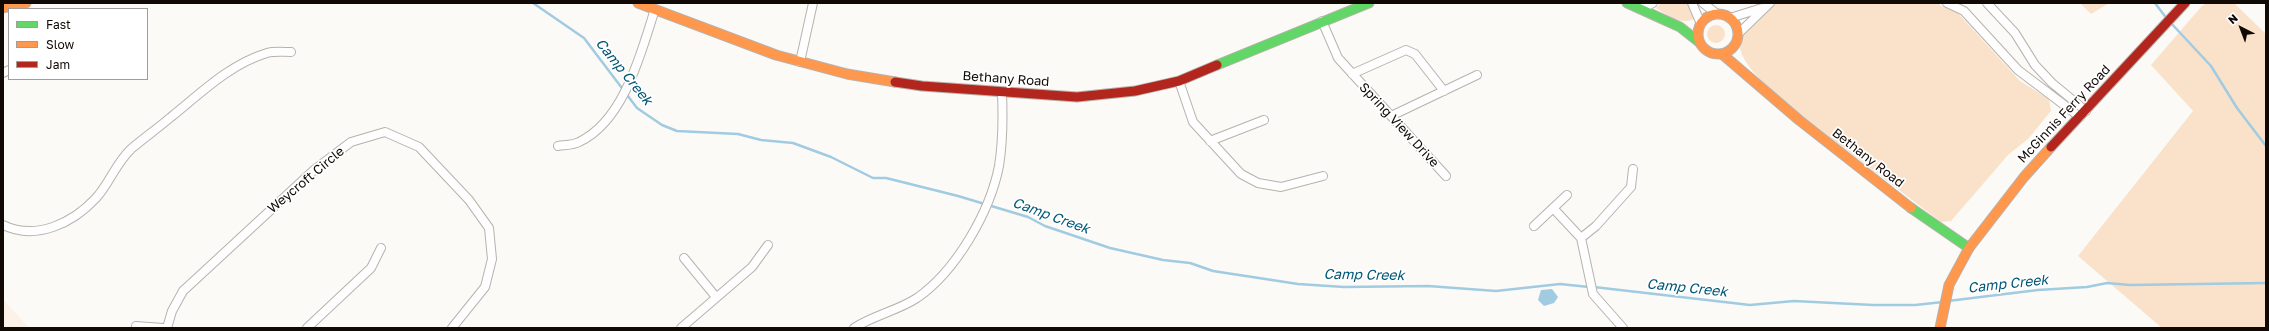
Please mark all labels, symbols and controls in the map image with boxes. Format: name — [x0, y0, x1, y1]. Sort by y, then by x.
legend — [8, 8, 148, 80]
north arrow — [2221, 8, 2261, 48]
text: N — [2225, 11, 2240, 26]
text: Fast — [46, 17, 71, 32]
water label: Camp Creek — [592, 35, 656, 109]
text: Slow — [46, 37, 74, 52]
text: Jam — [46, 57, 70, 72]
street label: McGinnis Ferry Road — [2014, 62, 2114, 166]
street label: Bethany Road — [962, 68, 1050, 90]
street label: Spring View Drive — [1356, 80, 1442, 170]
street label: Bethany Road — [1829, 125, 1907, 191]
street label: Weycroft Circle — [265, 143, 347, 217]
water label: Camp Creek — [1010, 194, 1092, 238]
water label: Camp Creek — [1323, 266, 1405, 284]
water label: Camp Creek — [1967, 271, 2049, 297]
water label: Camp Creek — [1646, 275, 1728, 301]

